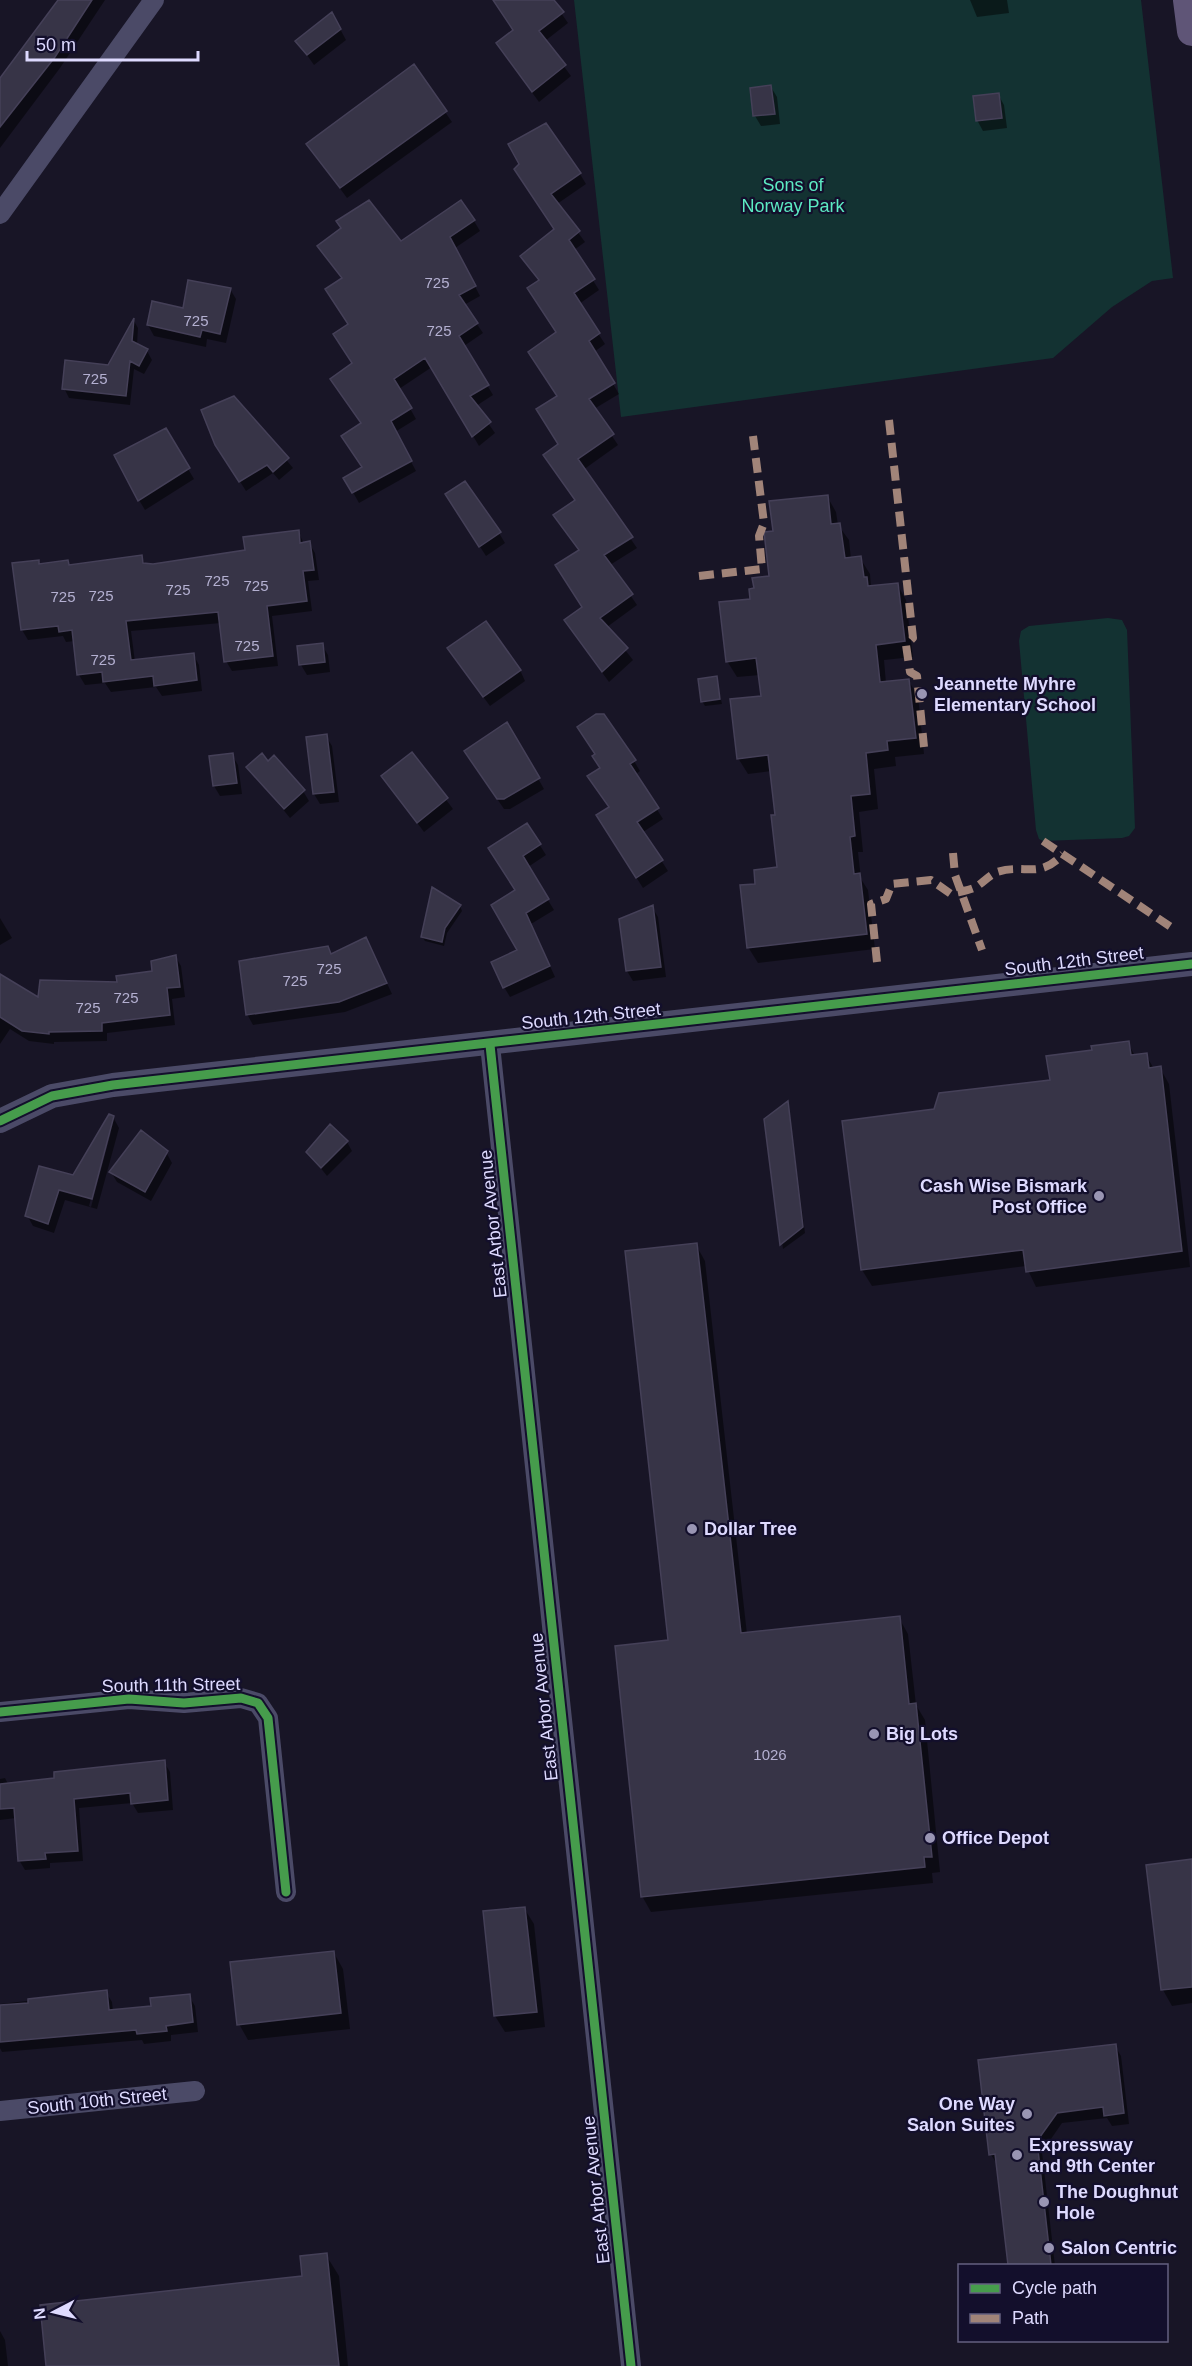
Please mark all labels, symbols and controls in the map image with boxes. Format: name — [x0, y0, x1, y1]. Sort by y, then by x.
scale bar — [27, 24, 198, 62]
text: 50 m — [36, 35, 76, 55]
park label: Sons of Norway Park — [741, 175, 846, 216]
house number: 725 — [424, 274, 450, 291]
house number: 725 — [183, 312, 209, 329]
house number: 725 — [426, 322, 452, 339]
house number: 725 — [82, 370, 108, 387]
house number: 725 — [204, 572, 230, 589]
house number: 725 — [243, 577, 269, 594]
house number: 725 — [165, 581, 191, 598]
house number: 725 — [88, 587, 114, 604]
house number: 725 — [50, 588, 76, 605]
house number: 725 — [234, 637, 260, 654]
house number: 725 — [90, 651, 116, 668]
place label: Jeannette Myhre Elementary School — [934, 674, 1096, 715]
marker: Jeannette Myhre Elementary School — [915, 687, 929, 701]
street label: South 12th Street — [1003, 943, 1145, 979]
house number: 725 — [316, 960, 342, 977]
house number: 725 — [282, 972, 308, 989]
house number: 725 — [113, 989, 139, 1006]
house number: 725 — [75, 999, 101, 1016]
street label: South 12th Street — [520, 999, 662, 1033]
street label: East Arbor Avenue — [475, 1149, 511, 1299]
place label: Cash Wise Bismark Post Office — [920, 1176, 1088, 1217]
marker: Cash Wise Bismark Post Office — [1092, 1189, 1106, 1203]
place label: Dollar Tree — [704, 1519, 797, 1539]
marker: Dollar Tree — [685, 1522, 699, 1536]
street label: East Arbor Avenue — [526, 1632, 562, 1782]
street label: South 11th Street — [101, 1674, 241, 1696]
place label: Big Lots — [886, 1724, 958, 1744]
marker: Big Lots — [867, 1727, 881, 1741]
house number: 1026 — [753, 1746, 787, 1763]
place label: Office Depot — [942, 1828, 1049, 1848]
marker: Office Depot — [923, 1831, 937, 1845]
street label: South 10th Street — [26, 2084, 168, 2118]
place label: One Way Salon Suites — [907, 2094, 1015, 2135]
marker: One Way Salon Suites — [1020, 2107, 1034, 2121]
street label: East Arbor Avenue — [578, 2115, 614, 2265]
place label: Expressway and 9th Center — [1029, 2135, 1155, 2176]
marker: Expressway and 9th Center — [1010, 2148, 1024, 2162]
place label: The Doughnut Hole — [1056, 2182, 1178, 2223]
marker: The Doughnut Hole — [1037, 2195, 1051, 2209]
place label: Salon Centric — [1061, 2238, 1177, 2258]
marker: Salon Centric — [1042, 2241, 1056, 2255]
legend — [958, 2264, 1168, 2342]
text: Cycle path — [1012, 2278, 1097, 2298]
north arrow — [24, 2282, 84, 2342]
text: N — [30, 2307, 49, 2321]
text: Path — [1012, 2308, 1049, 2328]

